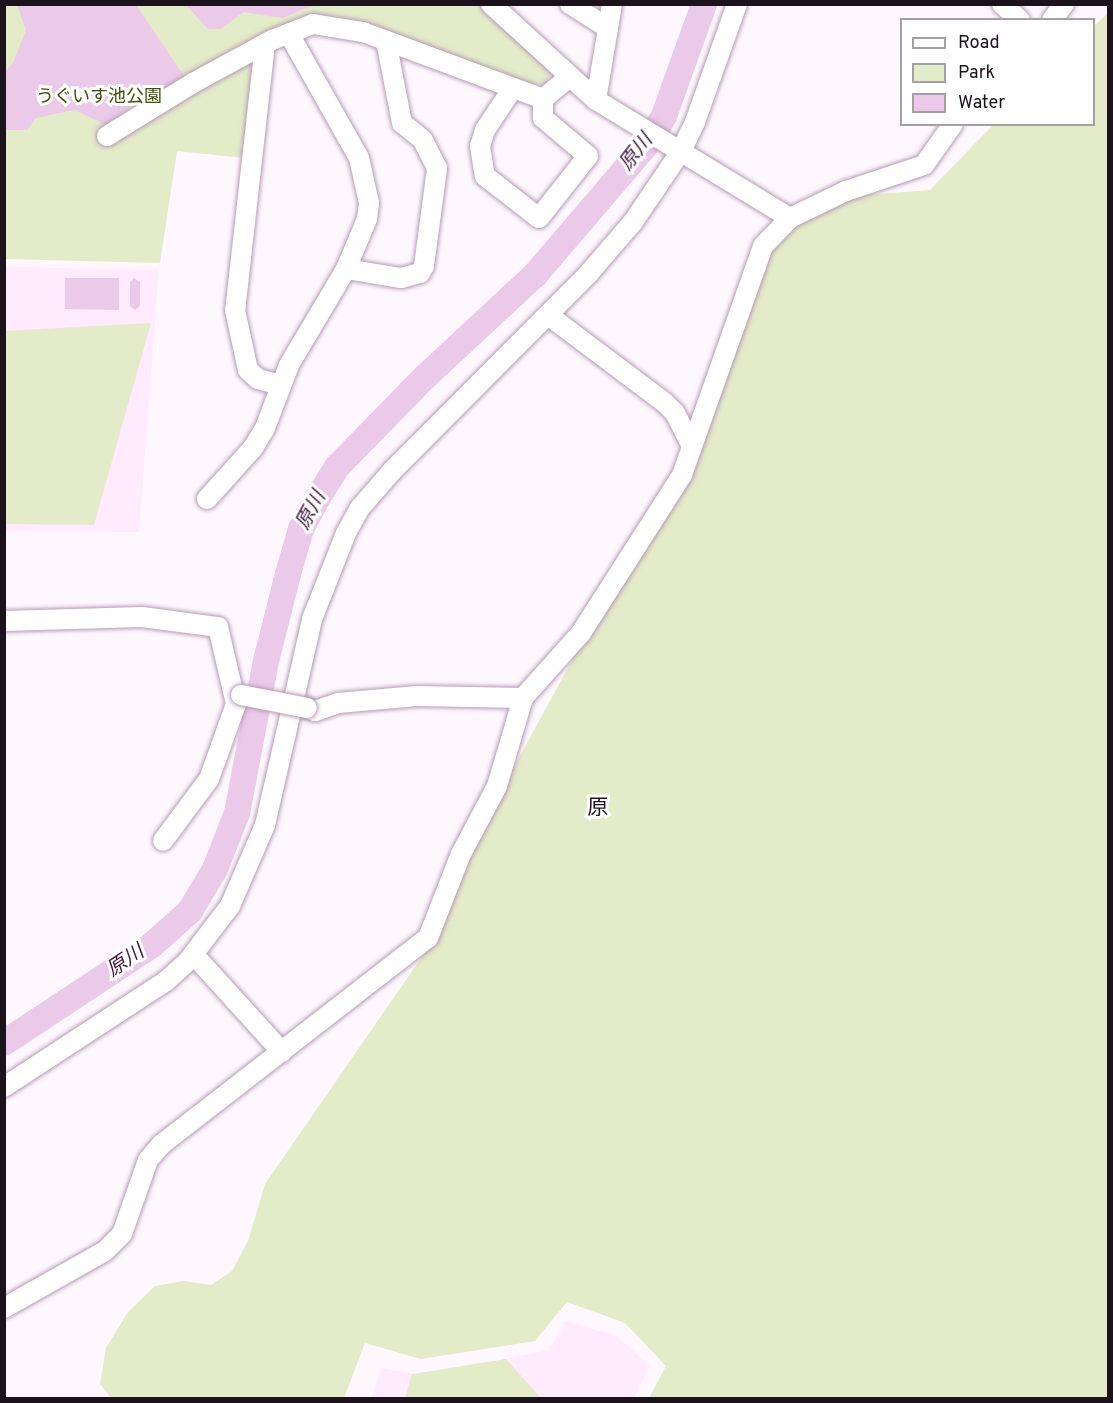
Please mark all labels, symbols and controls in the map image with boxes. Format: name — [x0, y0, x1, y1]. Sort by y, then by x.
legend — [900, 18, 1095, 126]
text: Road — [958, 32, 1000, 55]
text: Park — [958, 62, 995, 85]
park label: うぐいす池公園 — [36, 87, 162, 109]
text: Water — [958, 92, 1005, 115]
water label: 原川 — [615, 130, 659, 176]
water label: 原川 — [292, 488, 332, 534]
district label: 原 — [588, 796, 608, 822]
water label: 原川 — [103, 941, 149, 983]

